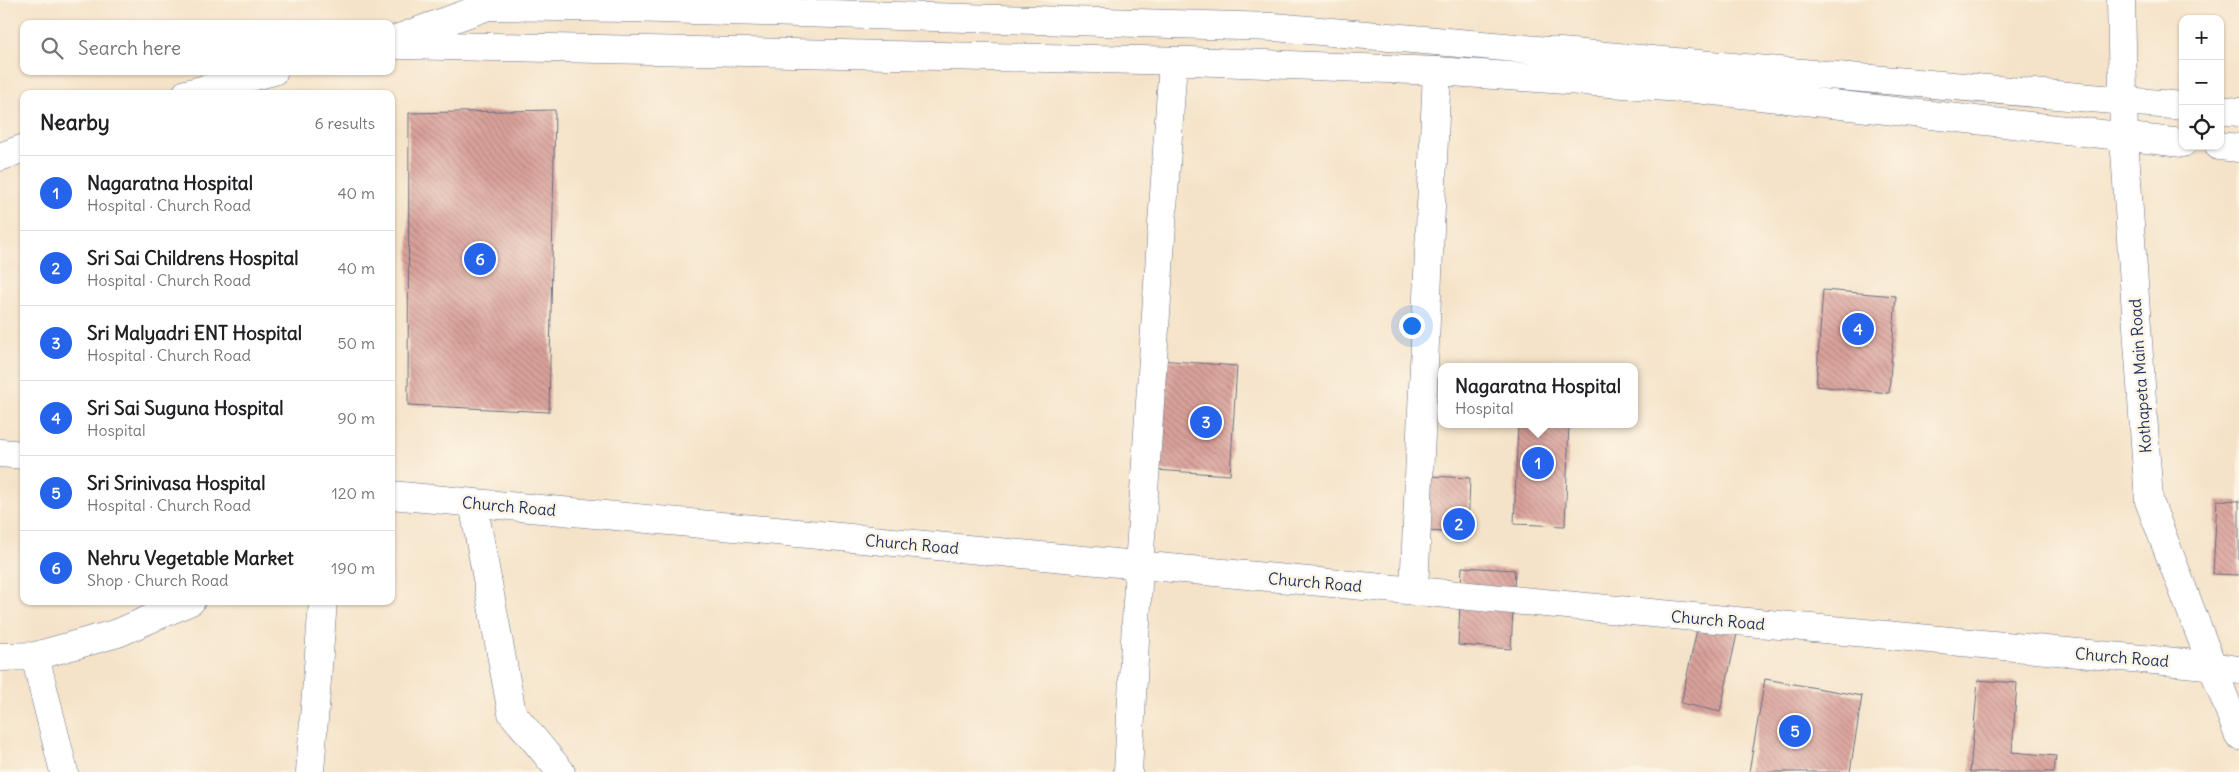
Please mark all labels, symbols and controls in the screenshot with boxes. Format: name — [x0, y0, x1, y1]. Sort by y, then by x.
map controls — [2179, 15, 2224, 150]
button: + — [2179, 15, 2224, 60]
search box — [20, 20, 395, 75]
icon: search — [38, 34, 66, 62]
text: Search here — [78, 36, 181, 60]
button: − — [2179, 60, 2224, 105]
button: locate — [2179, 105, 2224, 150]
text: Nearby — [40, 109, 110, 136]
text: 6 results — [314, 113, 375, 133]
text: Nagaratna Hospital — [87, 171, 253, 195]
text: 1 — [53, 183, 59, 203]
text: 40 m — [337, 183, 375, 203]
text: Hospital · Church Road — [87, 195, 251, 215]
pin: 6 — [464, 240, 496, 278]
text: Sri Sai Childrens Hospital — [87, 246, 299, 270]
text: 2 — [52, 258, 60, 278]
text: 40 m — [337, 258, 375, 278]
text: Hospital · Church Road — [87, 270, 251, 290]
street label: Kothapeta Main Road — [2125, 298, 2155, 454]
pin: 4 — [1842, 310, 1874, 348]
your location — [1399, 313, 1425, 339]
text: Sri Malyadri ENT Hospital — [87, 321, 302, 345]
text: 3 — [51, 333, 61, 353]
text: 50 m — [337, 333, 375, 353]
text: Hospital · Church Road — [87, 345, 251, 365]
popup — [1438, 363, 1638, 428]
text: Nagaratna Hospital — [1455, 374, 1621, 398]
text: Sri Sai Suguna Hospital — [87, 396, 284, 420]
text: Hospital — [1455, 398, 1514, 418]
pin: 3 — [1190, 403, 1222, 441]
text: 4 — [51, 408, 61, 428]
text: 90 m — [337, 408, 375, 428]
text: Hospital — [87, 420, 146, 440]
pin: 1 — [1522, 444, 1554, 482]
text: Sri Srinivasa Hospital — [87, 471, 265, 495]
text: 5 — [51, 483, 61, 503]
text: 120 m — [332, 483, 375, 503]
street label: Church Road — [461, 492, 557, 520]
text: Hospital · Church Road — [87, 495, 251, 515]
pin: 2 — [1443, 505, 1475, 543]
street label: Church Road — [864, 530, 960, 558]
text: Nehru Vegetable Market — [87, 546, 294, 570]
text: 6 — [51, 558, 61, 578]
text: 190 m — [331, 558, 375, 578]
street label: Church Road — [1267, 568, 1363, 596]
text: Shop · Church Road — [87, 570, 229, 590]
street label: Church Road — [1670, 606, 1766, 634]
street label: Church Road — [2074, 643, 2170, 671]
pin: 5 — [1779, 712, 1811, 750]

